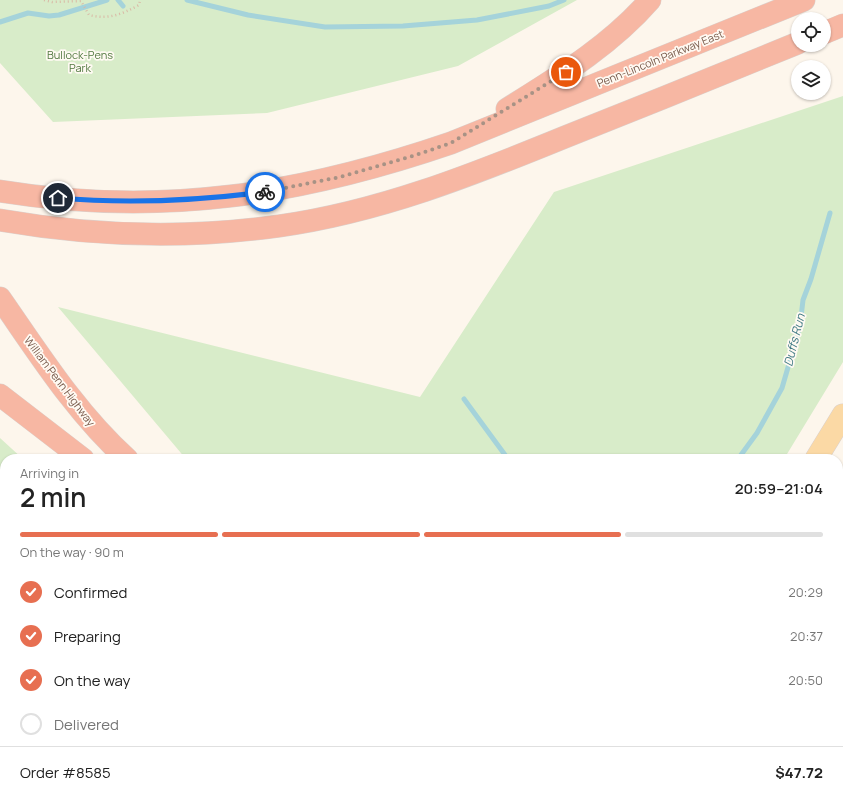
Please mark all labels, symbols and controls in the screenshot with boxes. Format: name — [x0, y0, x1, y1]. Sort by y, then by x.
map controls — [791, 12, 831, 100]
button: locate — [791, 12, 831, 52]
street label: Penn-Lincoln Parkway East — [594, 26, 726, 90]
park label: Bullock-Pens Park — [47, 47, 113, 75]
pin — [549, 55, 583, 89]
button: layers — [791, 60, 831, 100]
icon: bag — [555, 61, 577, 83]
courier — [245, 172, 285, 212]
pin — [41, 181, 75, 215]
icon: bike — [254, 181, 276, 203]
icon: home — [47, 187, 69, 209]
water label: Duffs Run — [779, 311, 809, 368]
street label: William Penn Highway — [21, 333, 99, 429]
text: Arriving in — [20, 464, 79, 482]
text: 20:59–21:04 — [735, 478, 823, 499]
text: 2 min — [20, 479, 86, 515]
text: On the way · 90 m — [20, 543, 124, 561]
icon: check — [20, 581, 42, 603]
text: Confirmed — [54, 582, 127, 603]
text: 20:29 — [788, 583, 823, 601]
icon: check — [20, 625, 42, 647]
text: Preparing — [54, 626, 121, 647]
text: 20:37 — [790, 627, 823, 645]
icon: check — [20, 669, 42, 691]
text: On the way — [54, 670, 130, 691]
text: 20:50 — [788, 671, 823, 689]
text: Delivered — [54, 714, 119, 735]
text: Order #8585 — [20, 762, 111, 783]
text: $47.72 — [775, 762, 823, 783]

